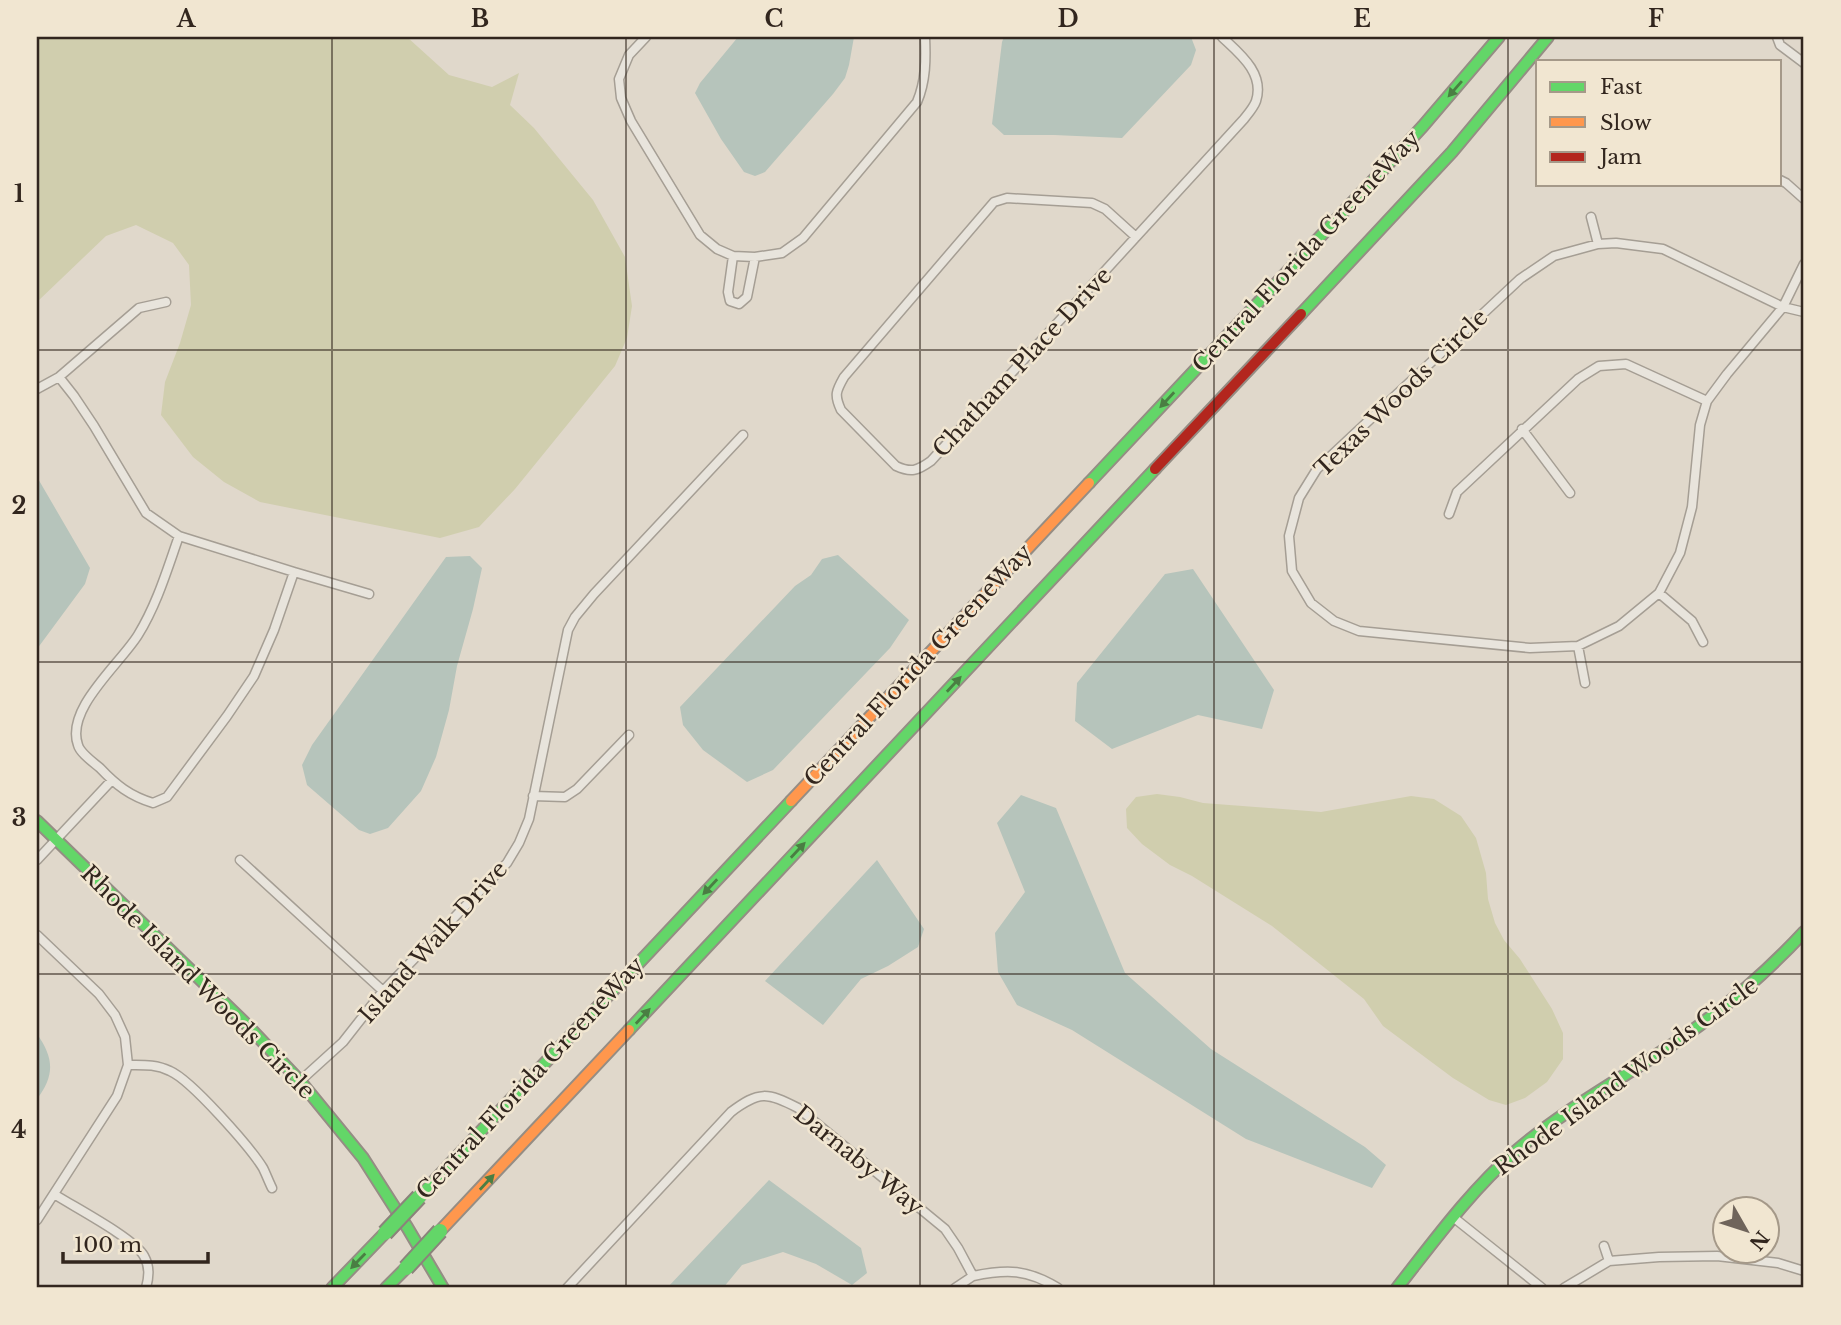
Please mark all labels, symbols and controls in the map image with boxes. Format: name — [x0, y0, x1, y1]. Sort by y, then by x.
text: A — [176, 5, 197, 33]
text: B — [471, 5, 489, 33]
text: C — [765, 5, 783, 33]
text: D — [1057, 5, 1079, 33]
text: E — [1353, 5, 1371, 33]
text: F — [1648, 5, 1664, 33]
legend — [1536, 60, 1782, 186]
text: Fast — [1600, 74, 1642, 100]
one-way arrow — [1447, 80, 1463, 98]
text: Slow — [1600, 110, 1652, 136]
street label: Central Florida GreeneWay — [1186, 124, 1426, 378]
text: Jam — [1597, 144, 1642, 170]
text: 1 — [14, 180, 24, 208]
street label: Chatham Place Drive — [927, 261, 1117, 463]
street label: Texas Woods Circle — [1309, 303, 1493, 483]
one-way arrow — [1160, 391, 1176, 408]
text: 2 — [12, 492, 26, 520]
street label: Central Florida GreeneWay — [798, 538, 1038, 792]
one-way arrow — [946, 675, 962, 693]
text: 3 — [12, 804, 26, 832]
one-way arrow — [790, 842, 806, 859]
street label: Island Walk Drive — [353, 855, 513, 1029]
street label: Rhode Island Woods Circle — [75, 859, 321, 1105]
one-way arrow — [702, 878, 718, 895]
street label: Central Florida GreeneWay — [410, 951, 650, 1205]
street label: Rhode Island Woods Circle — [1489, 971, 1763, 1181]
one-way arrow — [634, 1008, 650, 1025]
street label: Darnaby Way — [788, 1099, 930, 1221]
text: 4 — [11, 1116, 27, 1144]
one-way arrow — [479, 1173, 495, 1190]
north arrow — [1712, 1196, 1782, 1266]
scale bar — [63, 1220, 208, 1264]
text: N — [1744, 1226, 1773, 1255]
text: 100 m — [74, 1232, 142, 1258]
one-way arrow — [350, 1252, 367, 1269]

